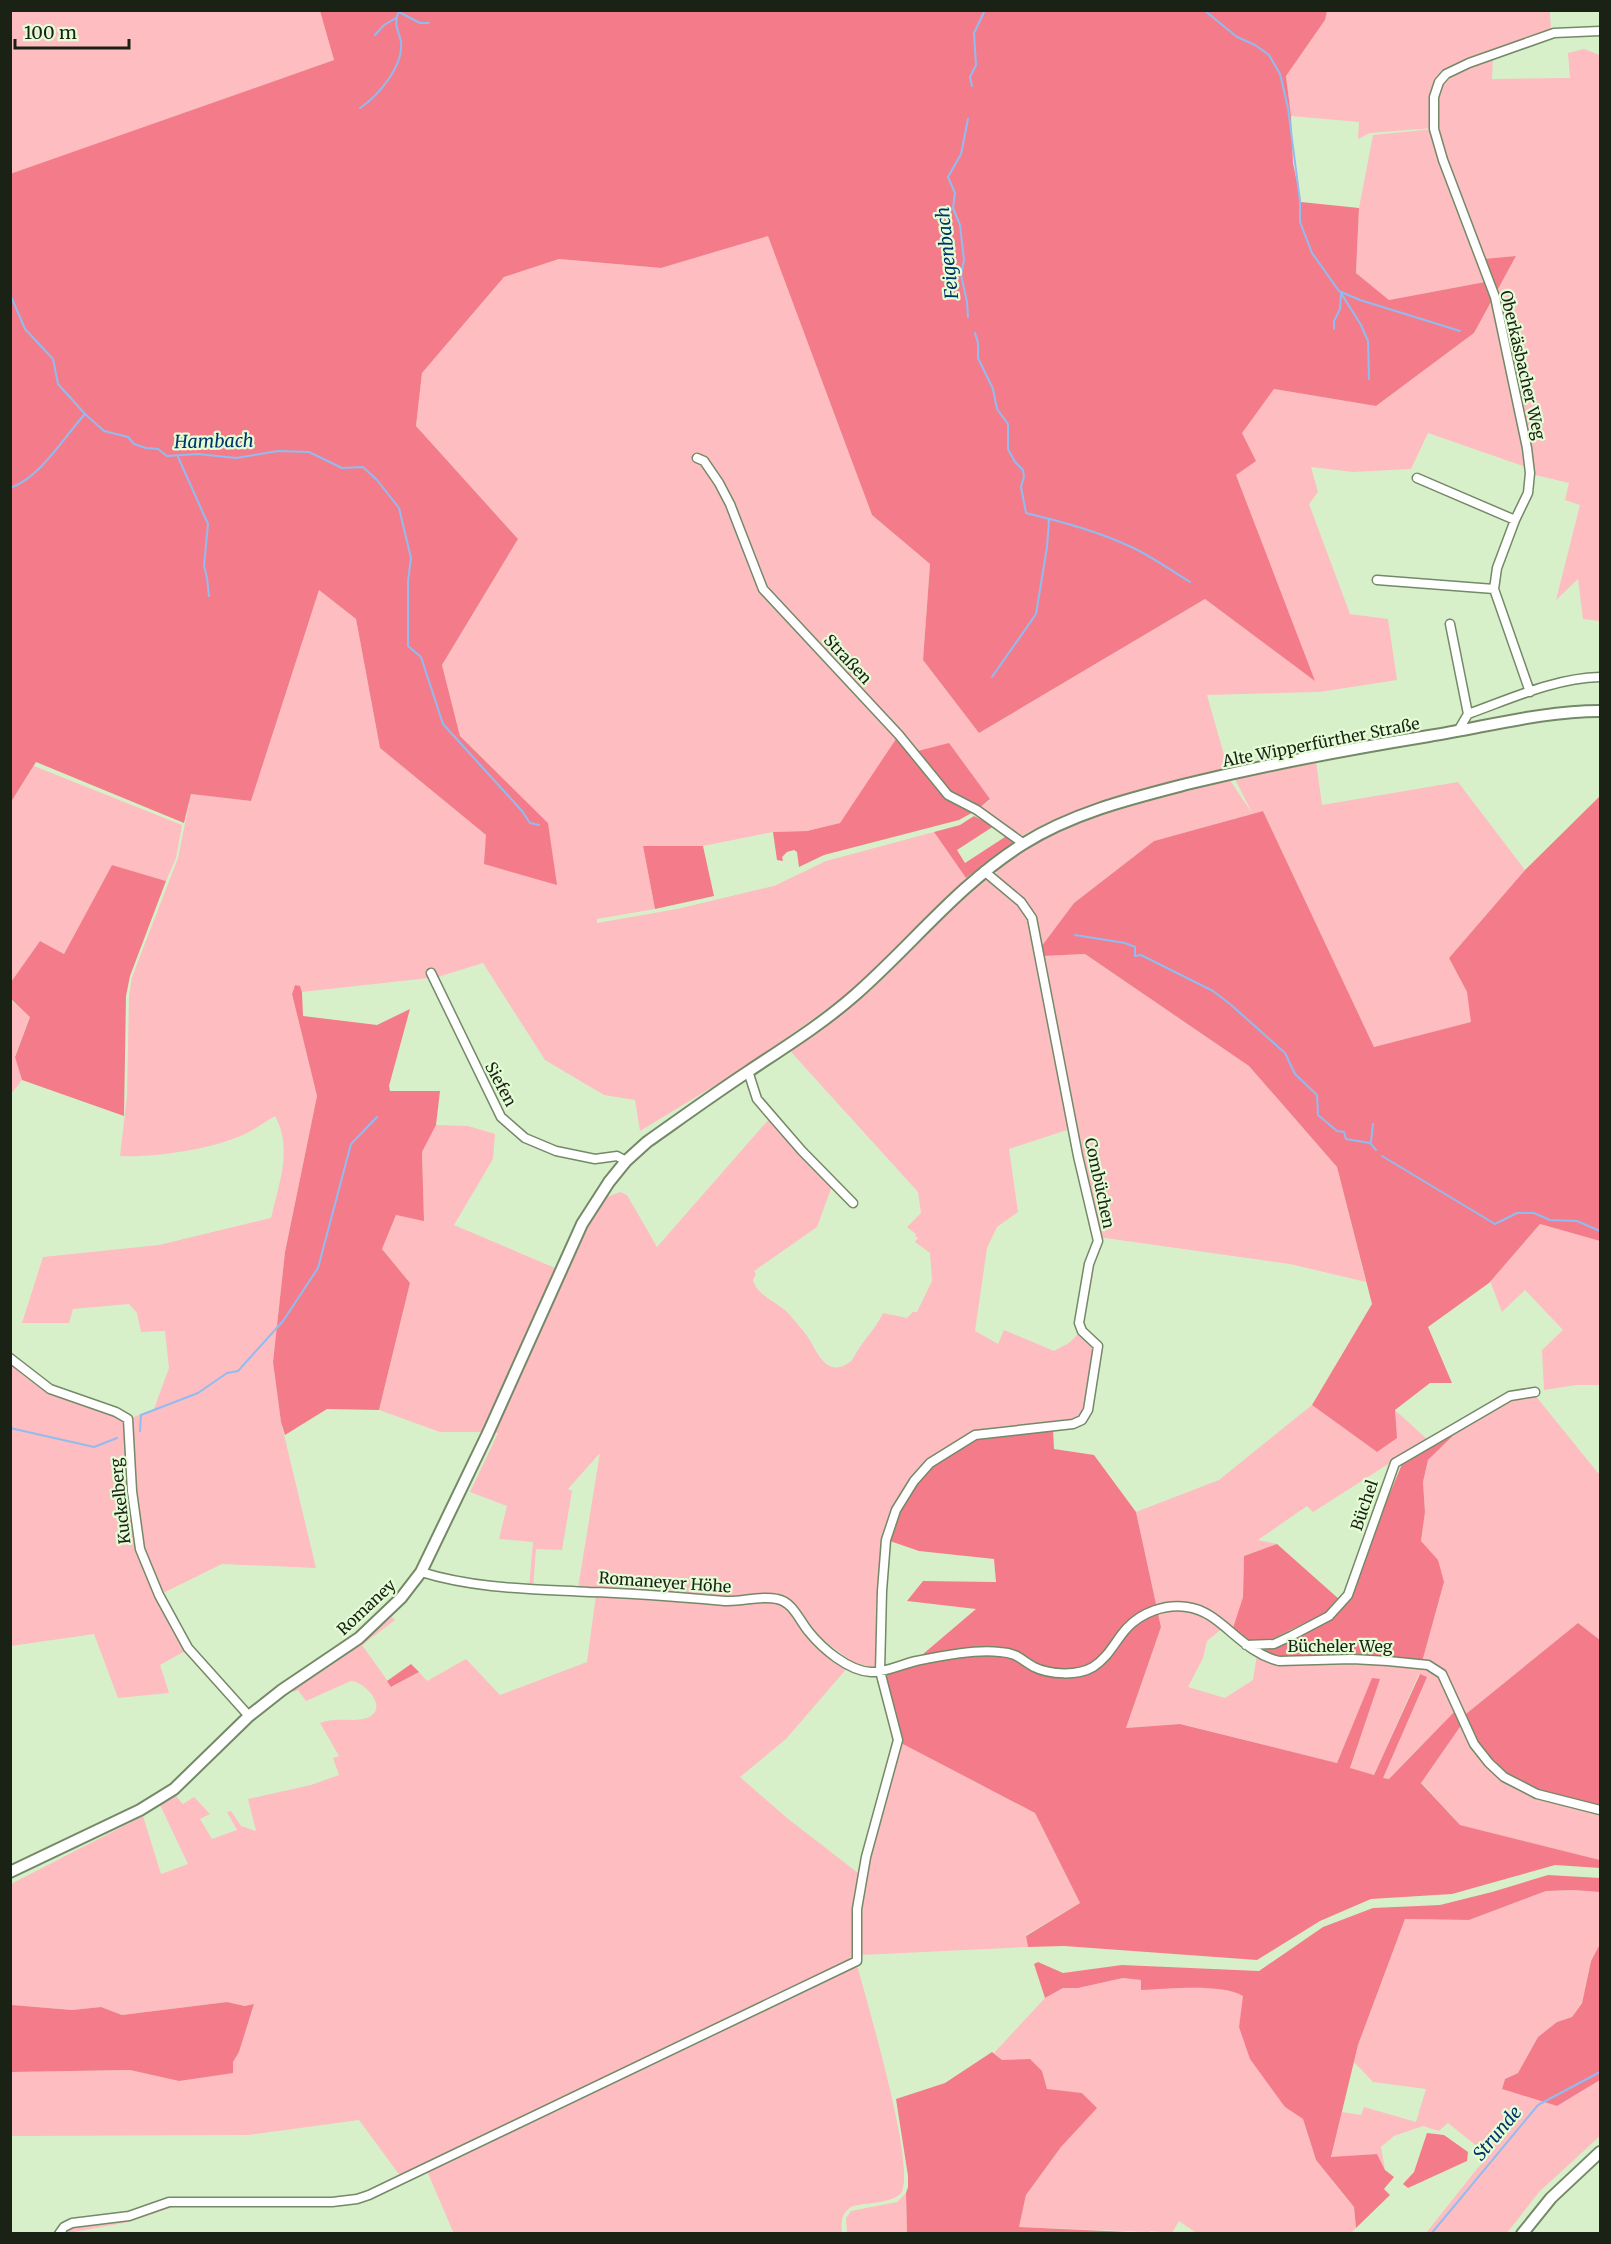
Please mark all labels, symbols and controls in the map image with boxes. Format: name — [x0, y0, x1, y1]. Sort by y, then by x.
scale bar — [15, 12, 129, 50]
text: 100 m — [24, 21, 77, 44]
water label: Feigenbach — [931, 206, 963, 301]
street label: Oberkäsbacher Weg — [1496, 288, 1550, 442]
water label: Hambach — [173, 429, 254, 453]
street label: Straßen — [820, 630, 876, 688]
street label: Alte Wipperfürther Straße — [1220, 713, 1421, 771]
street label: Siefen — [481, 1058, 521, 1110]
street label: Combüchen — [1081, 1136, 1119, 1231]
street label: Kuckelberg — [105, 1457, 134, 1545]
street label: Büchel — [1346, 1477, 1382, 1533]
street label: Romaneyer Höhe — [598, 1567, 732, 1597]
street label: Romaney — [332, 1574, 400, 1639]
street label: Bücheler Weg — [1288, 1636, 1393, 1656]
water label: Strunde — [1468, 2101, 1526, 2165]

